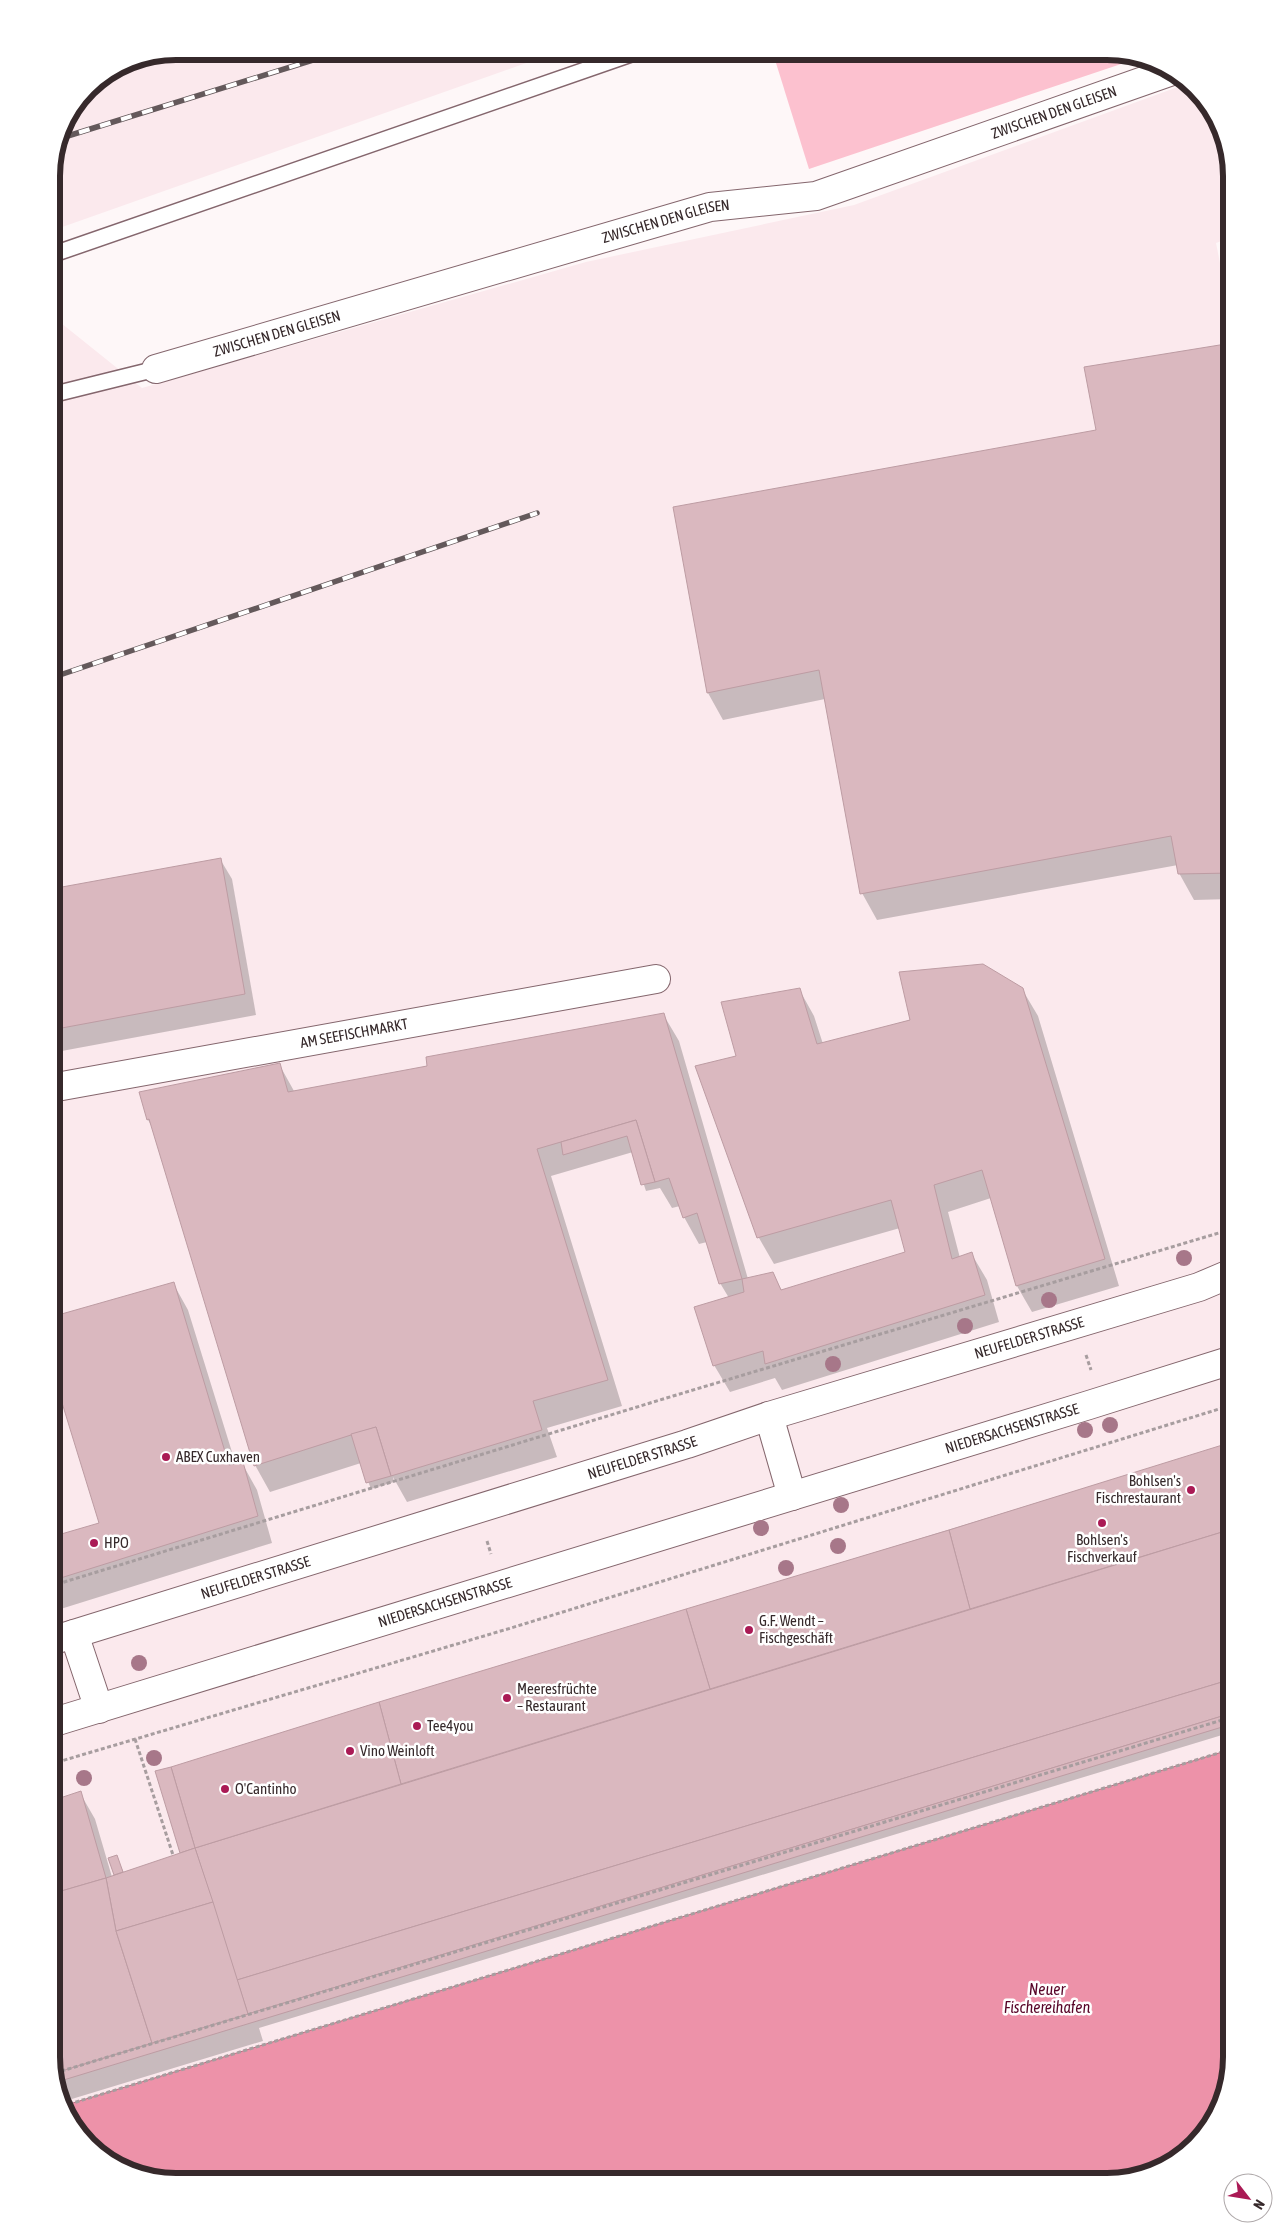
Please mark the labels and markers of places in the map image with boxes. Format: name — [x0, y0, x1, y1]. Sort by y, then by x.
place label: ABEX Cuxhaven — [176, 1448, 260, 1465]
marker: ABEX Cuxhaven — [160, 1451, 172, 1463]
place label: Bohlsen's Fischrestaurant — [1096, 1472, 1181, 1506]
marker: Bohlsen's Fischrestaurant — [1185, 1484, 1197, 1496]
marker: Bohlsen's Fischverkauf — [1096, 1517, 1108, 1529]
place label: Bohlsen's Fischverkauf — [1067, 1531, 1137, 1565]
place label: HPO — [104, 1534, 129, 1551]
marker: HPO — [88, 1537, 100, 1549]
place label: G.F. Wendt – Fischgeschäft — [759, 1612, 833, 1646]
marker: G.F. Wendt – Fischgeschäft — [743, 1624, 755, 1636]
place label: Meeresfrüchte – Restaurant — [517, 1680, 597, 1714]
marker: Meeresfrüchte – Restaurant — [501, 1692, 513, 1704]
place label: Tee4you — [427, 1717, 474, 1734]
marker: Tee4you — [411, 1720, 423, 1732]
place label: Vino Weinloft — [360, 1742, 434, 1759]
marker: Vino Weinloft — [344, 1745, 356, 1757]
place label: O'Cantinho — [235, 1780, 297, 1797]
marker: O'Cantinho — [219, 1783, 231, 1795]

